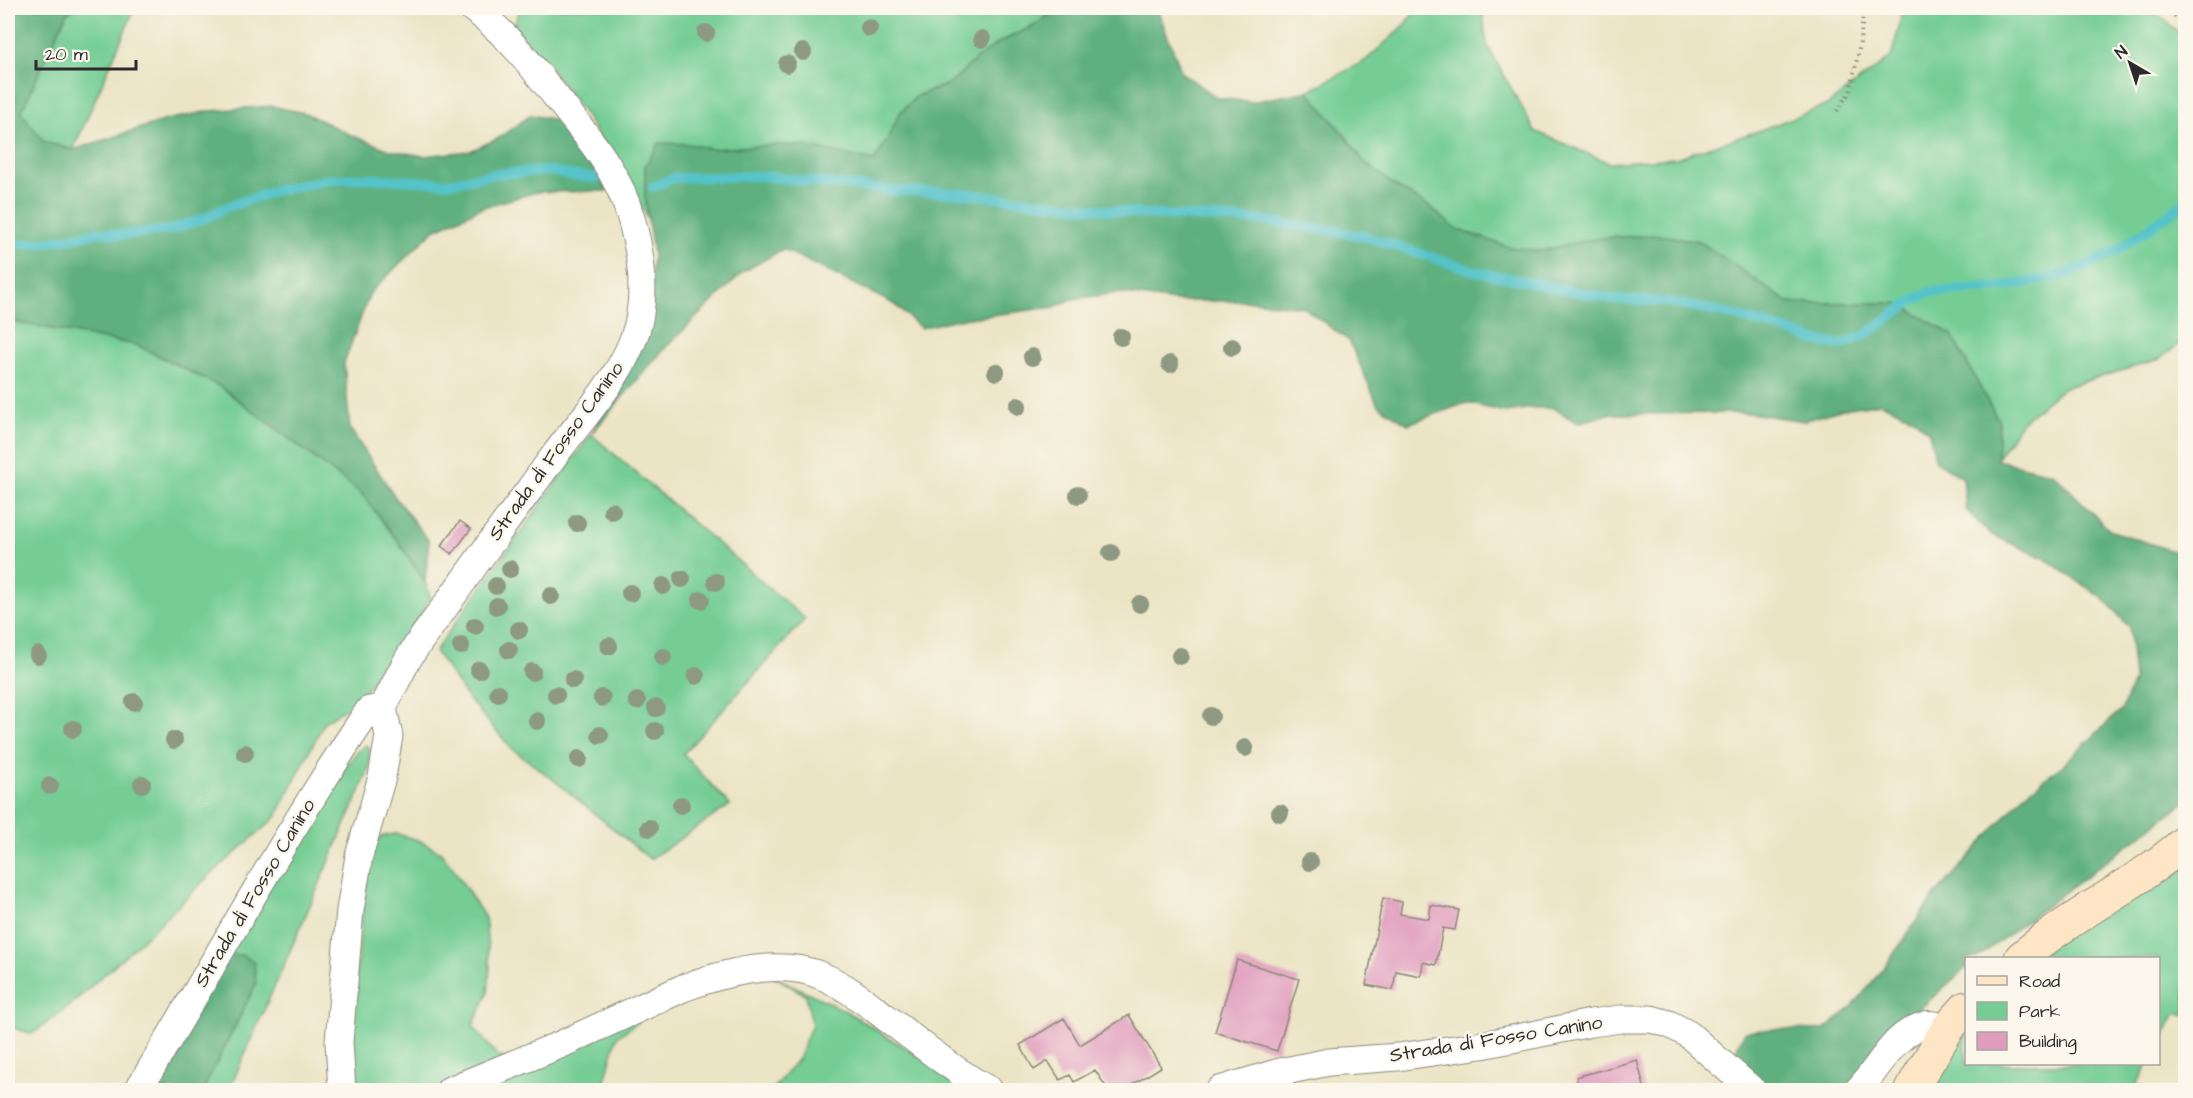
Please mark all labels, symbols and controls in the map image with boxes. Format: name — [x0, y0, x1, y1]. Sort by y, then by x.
scale bar — [36, 33, 136, 71]
north arrow — [2100, 33, 2160, 93]
text: N — [2110, 40, 2132, 64]
text: 20 m — [45, 42, 88, 67]
street label: Strada di Fosso Canino — [482, 356, 630, 546]
street label: Strada di Fosso Canino — [188, 794, 322, 992]
legend — [1965, 957, 2160, 1065]
text: Road — [2019, 969, 2060, 994]
text: Park — [2019, 999, 2061, 1024]
street label: Strada di Fosso Canino — [1388, 1008, 1604, 1070]
text: Building — [2019, 1029, 2077, 1055]

